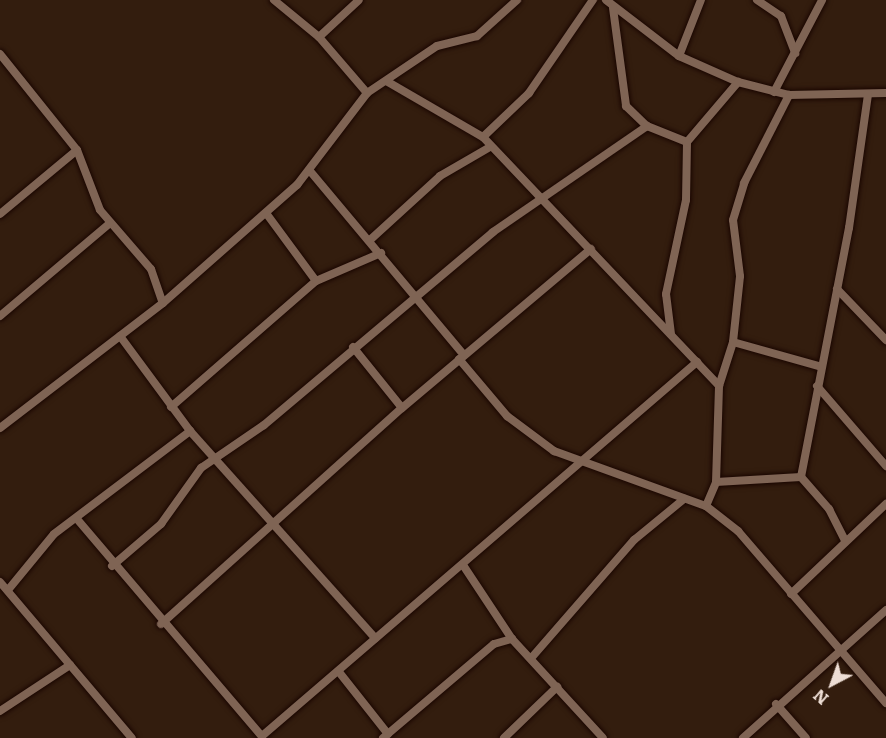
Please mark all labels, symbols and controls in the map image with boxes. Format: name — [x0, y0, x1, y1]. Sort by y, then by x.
north arrow — [802, 654, 862, 714]
text: N — [807, 684, 833, 711]

